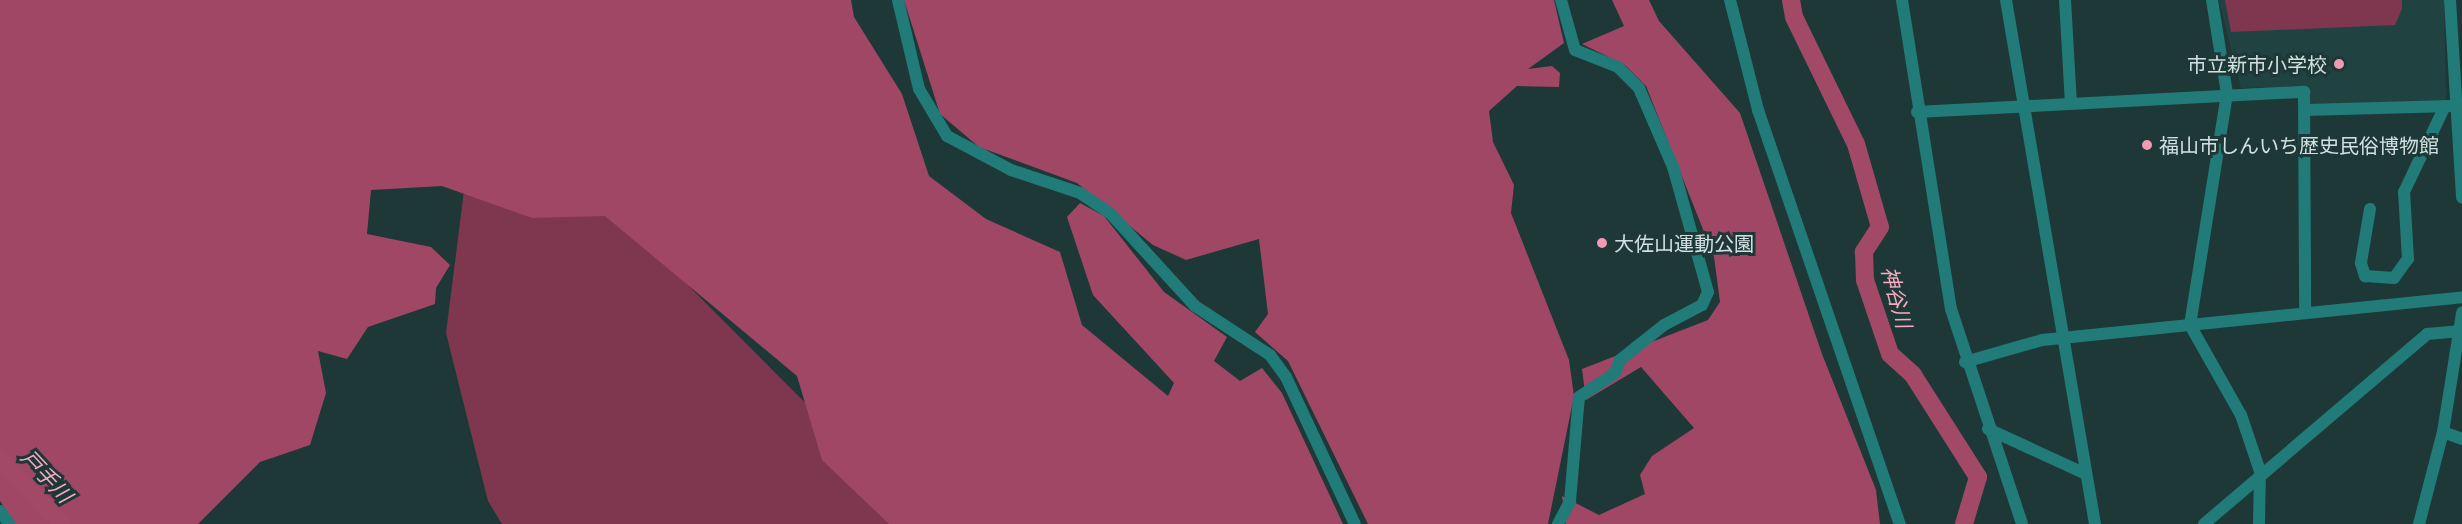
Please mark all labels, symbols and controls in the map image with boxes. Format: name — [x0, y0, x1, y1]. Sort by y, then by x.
place label: 市立新市小学校 — [2187, 52, 2327, 76]
marker: 市立新市小学校 — [2332, 57, 2346, 71]
place label: 福山市しんいち歴史民俗博物館 — [2159, 133, 2439, 157]
marker: 福山市しんいち歴史民俗博物館 — [2140, 138, 2154, 152]
place label: 大佐山運動公園 — [1614, 231, 1754, 255]
marker: 大佐山運動公園 — [1595, 236, 1609, 250]
water label: 神谷川 — [1877, 263, 1917, 331]
water label: 戸手川 — [16, 444, 78, 508]

